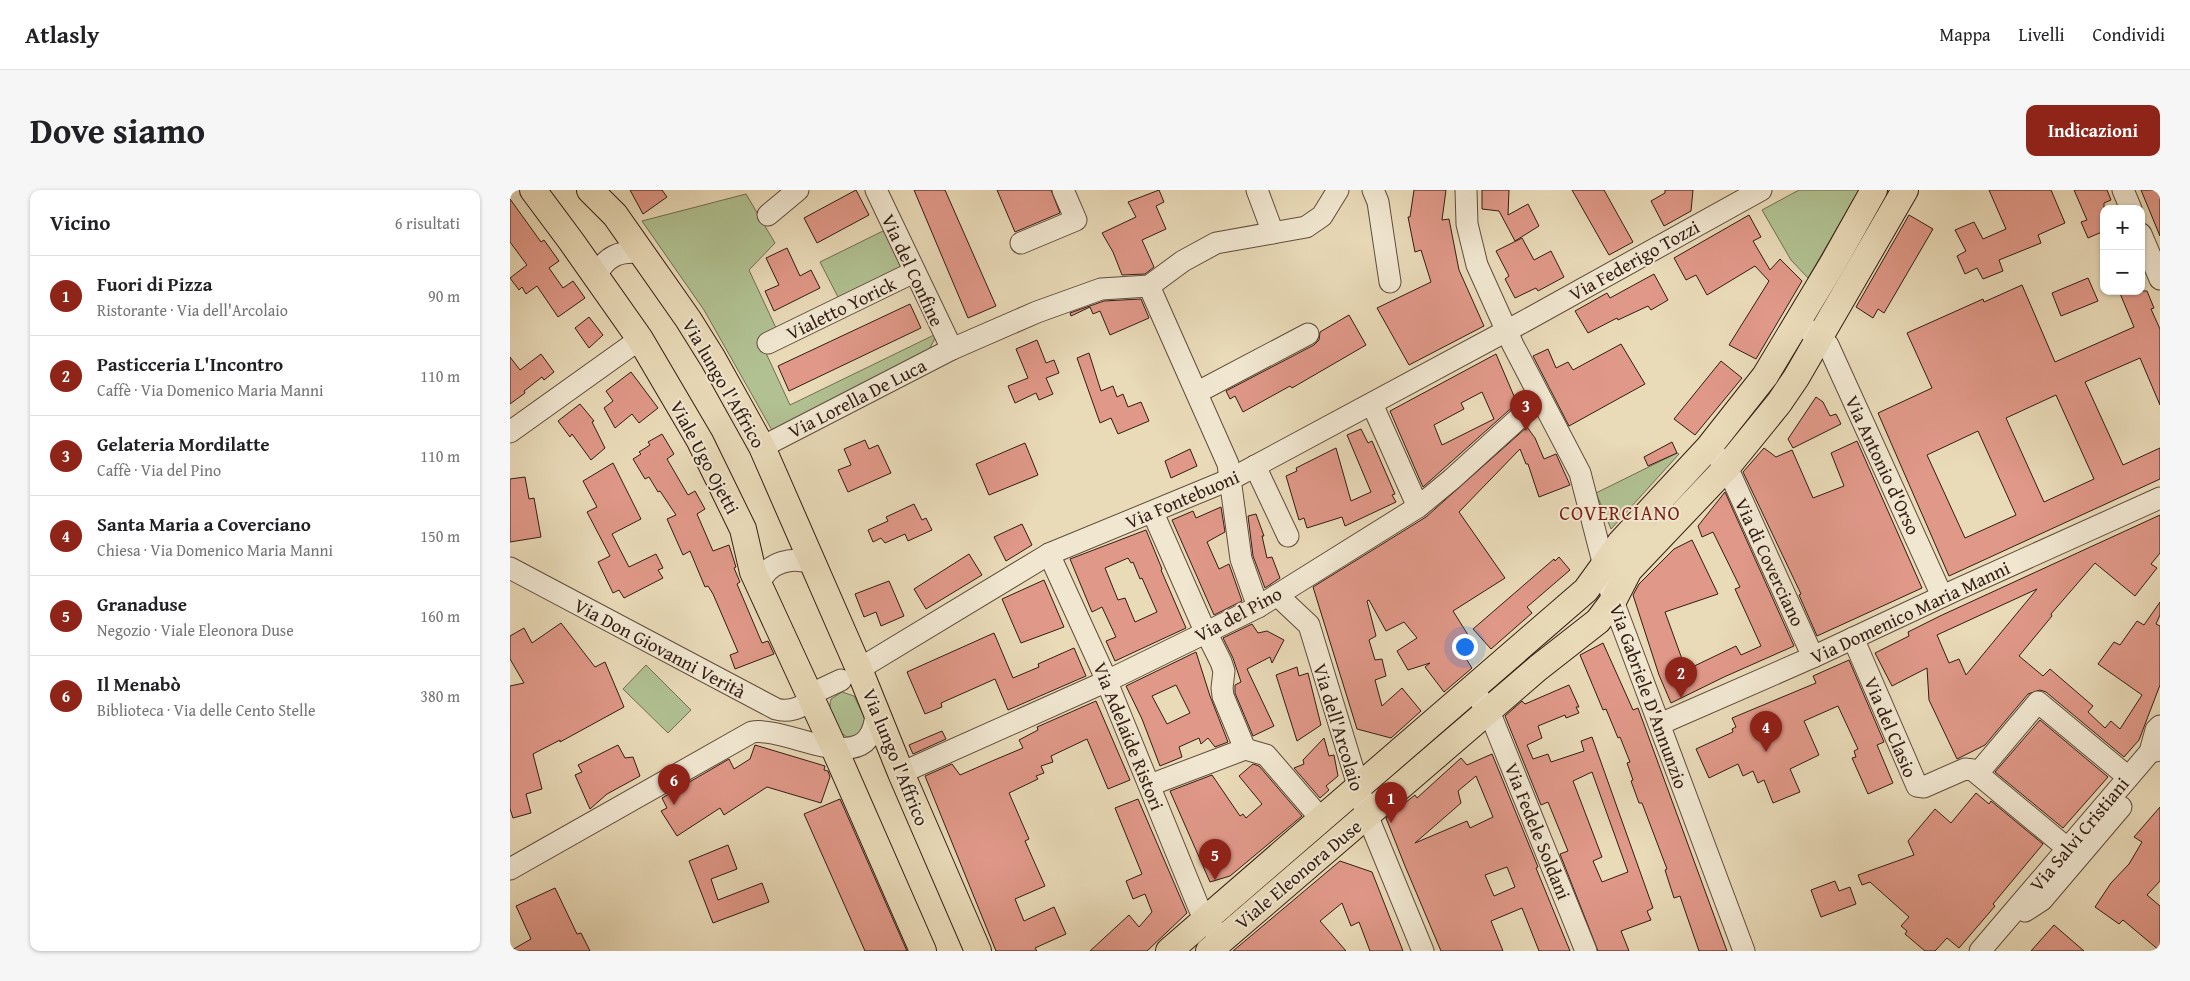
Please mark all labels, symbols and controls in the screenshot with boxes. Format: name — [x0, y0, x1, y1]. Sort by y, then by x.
text: Atlasly — [25, 17, 99, 52]
text: Mappa — [1939, 21, 1991, 48]
text: Livelli — [2019, 21, 2065, 48]
text: Condividi — [2093, 21, 2165, 48]
text: Dove siamo — [30, 105, 205, 156]
button: Indicazioni — [2026, 105, 2160, 156]
map controls — [2100, 205, 2145, 295]
button: + — [2100, 205, 2145, 250]
text: Vicino — [50, 207, 110, 238]
street label: Via del Confine — [875, 209, 951, 331]
text: 6 risultati — [395, 211, 460, 235]
street label: Via Federigo Tozzi — [1564, 212, 1704, 308]
button: − — [2100, 250, 2145, 295]
street label: Vialetto Yorick — [781, 269, 901, 347]
text: Fuori di Pizza — [97, 270, 212, 298]
text: 1 — [62, 284, 70, 308]
text: 90 m — [428, 284, 460, 308]
text: Ristorante · Via dell'Arcolaio — [97, 298, 288, 322]
street label: Via lungo l'Affrico — [675, 313, 773, 453]
text: Pasticceria L'Incontro — [97, 350, 283, 378]
street label: Via Lorella De Luca — [783, 351, 931, 445]
text: 2 — [62, 364, 70, 388]
text: 110 m — [420, 364, 460, 388]
text: Caffè · Via Domenico Maria Manni — [97, 378, 324, 402]
pin: 3 — [1510, 390, 1542, 431]
street label: Via Antonio d'Orso — [1838, 391, 1928, 539]
street label: Viale Ugo Ojetti — [663, 395, 747, 519]
text: Gelateria Mordilatte — [97, 430, 270, 458]
text: 3 — [62, 444, 70, 468]
text: 110 m — [420, 444, 460, 468]
text: Caffè · Via del Pino — [97, 458, 221, 482]
street label: Via Fontebuoni — [1121, 462, 1243, 536]
street label: Via di Coverciano — [1728, 493, 1812, 631]
district label: COVERCIANO — [1559, 498, 1681, 527]
text: Santa Maria a Coverciano — [97, 510, 311, 538]
text: 4 — [62, 524, 70, 548]
text: 150 m — [420, 524, 460, 548]
text: Chiesa · Via Domenico Maria Manni — [97, 538, 333, 562]
street label: Via Domenico Maria Manni — [1806, 553, 2014, 671]
street label: Via del Pino — [1189, 579, 1287, 649]
text: Granaduse — [97, 590, 187, 618]
street label: Via Don Giovanni Verità — [569, 591, 751, 705]
street label: Via Gabriele D'Annunzio — [1602, 600, 1696, 792]
text: 5 — [62, 604, 70, 628]
text: 160 m — [420, 604, 460, 628]
text: Negozio · Viale Eleonora Duse — [97, 618, 294, 642]
your location — [1452, 634, 1478, 660]
pin: 2 — [1665, 657, 1697, 698]
street label: Via Adelaide Ristori — [1086, 658, 1172, 814]
street label: Via dell'Arcolaio — [1306, 660, 1372, 794]
text: Il Menabò — [97, 670, 181, 698]
street label: Via del Clasio — [1857, 672, 1925, 782]
text: 6 — [62, 684, 70, 708]
text: 380 m — [420, 684, 460, 708]
street label: Via lungo l'Affrico — [856, 684, 936, 830]
text: Biblioteca · Via delle Cento Stelle — [97, 698, 316, 722]
pin: 4 — [1750, 711, 1782, 752]
street label: Via Fedele Soldani — [1498, 758, 1578, 904]
pin: 6 — [658, 764, 690, 805]
street label: Via Salvi Cristiani — [2023, 771, 2135, 897]
pin: 1 — [1375, 782, 1407, 823]
street label: Viale Eleonora Duse — [1228, 812, 1368, 936]
pin: 5 — [1199, 839, 1231, 880]

